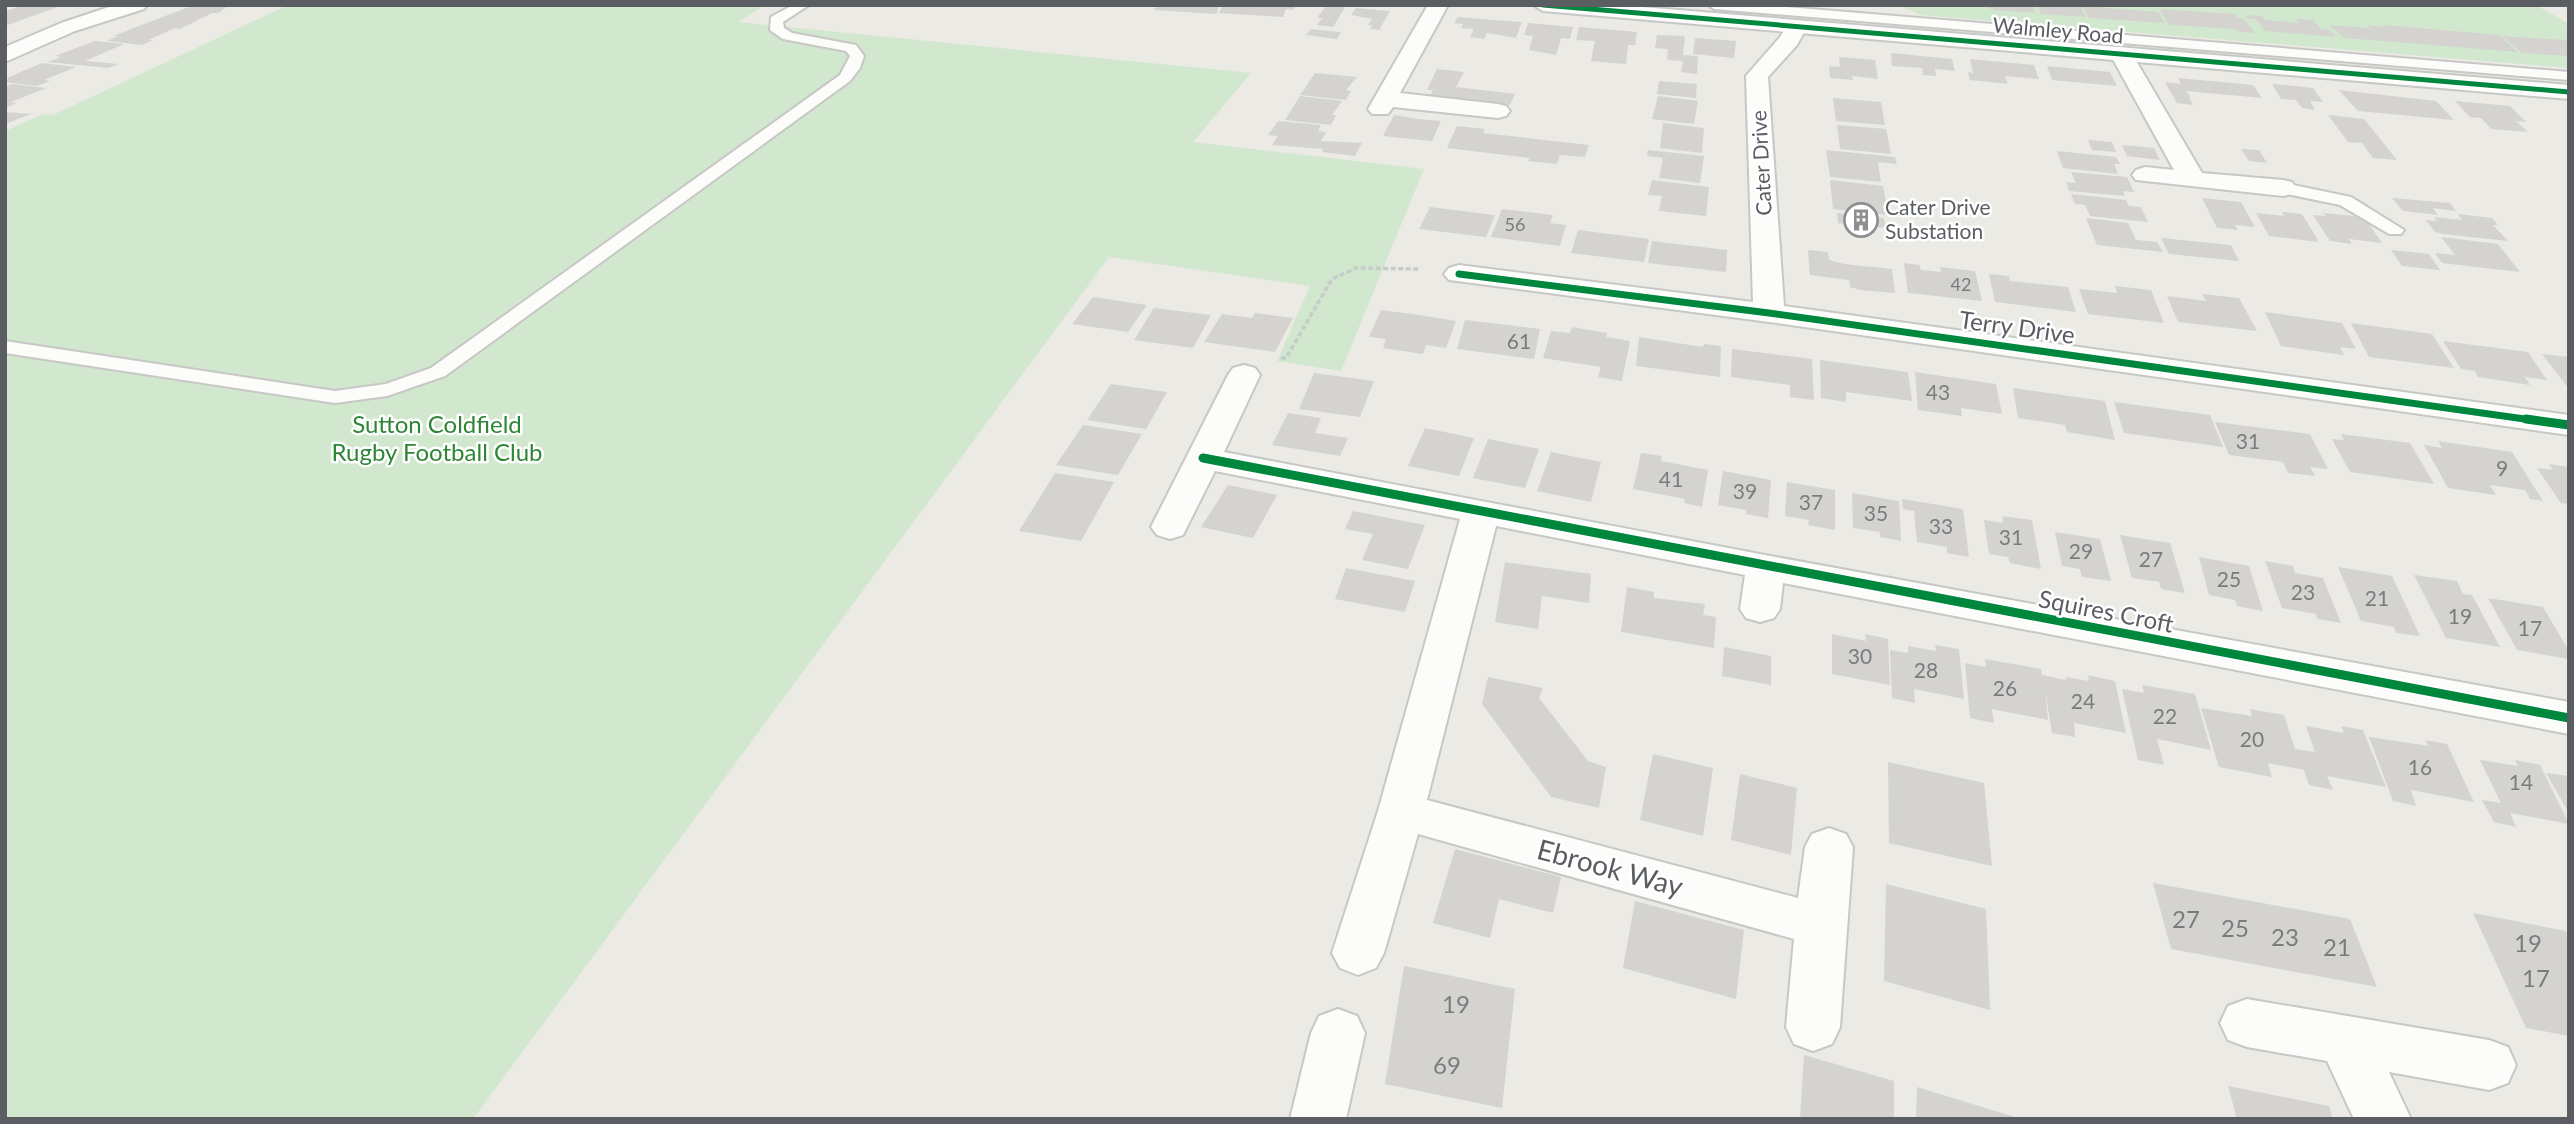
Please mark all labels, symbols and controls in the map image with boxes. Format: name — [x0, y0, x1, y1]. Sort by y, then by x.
street label: Walmley Road — [1992, 11, 2125, 48]
street label: Cater Drive — [1745, 110, 1776, 216]
place label: Cater Drive Substation — [1885, 194, 1991, 243]
building icon: Cater Drive Substation — [1842, 201, 1880, 239]
house number: 56 — [1505, 213, 1525, 235]
house number: 42 — [1951, 273, 1971, 295]
street label: Terry Drive — [1957, 304, 2077, 349]
house number: 61 — [1507, 328, 1531, 353]
house number: 43 — [1926, 379, 1950, 404]
park label: Sutton Coldfield Rugby Football Club — [332, 409, 542, 466]
house number: 31 — [2236, 428, 2260, 453]
house number: 9 — [2496, 455, 2508, 480]
house number: 41 — [1659, 466, 1683, 491]
house number: 39 — [1733, 478, 1757, 503]
house number: 37 — [1799, 489, 1823, 514]
house number: 35 — [1864, 500, 1888, 525]
house number: 33 — [1929, 513, 1953, 538]
house number: 31 — [1999, 524, 2023, 549]
house number: 29 — [2069, 538, 2093, 563]
house number: 27 — [2139, 546, 2163, 571]
house number: 25 — [2217, 566, 2241, 591]
house number: 23 — [2291, 579, 2315, 604]
street label: Squires Croft — [2036, 583, 2177, 638]
house number: 21 — [2365, 585, 2389, 610]
house number: 19 — [2448, 603, 2472, 628]
house number: 17 — [2518, 615, 2542, 640]
house number: 30 — [1848, 643, 1872, 668]
house number: 28 — [1914, 657, 1938, 682]
house number: 26 — [1993, 675, 2017, 700]
house number: 24 — [2071, 688, 2095, 713]
house number: 22 — [2153, 703, 2177, 728]
house number: 20 — [2240, 726, 2264, 751]
house number: 16 — [2408, 754, 2432, 779]
house number: 14 — [2509, 769, 2533, 794]
street label: Ebrook Way — [1534, 831, 1687, 903]
house number: 27 — [2172, 904, 2200, 933]
house number: 25 — [2221, 913, 2249, 942]
house number: 23 — [2271, 922, 2299, 951]
house number: 19 — [2514, 928, 2542, 957]
house number: 21 — [2323, 932, 2351, 961]
house number: 17 — [2522, 963, 2550, 992]
house number: 19 — [1442, 989, 1470, 1018]
house number: 69 — [1433, 1050, 1461, 1079]

